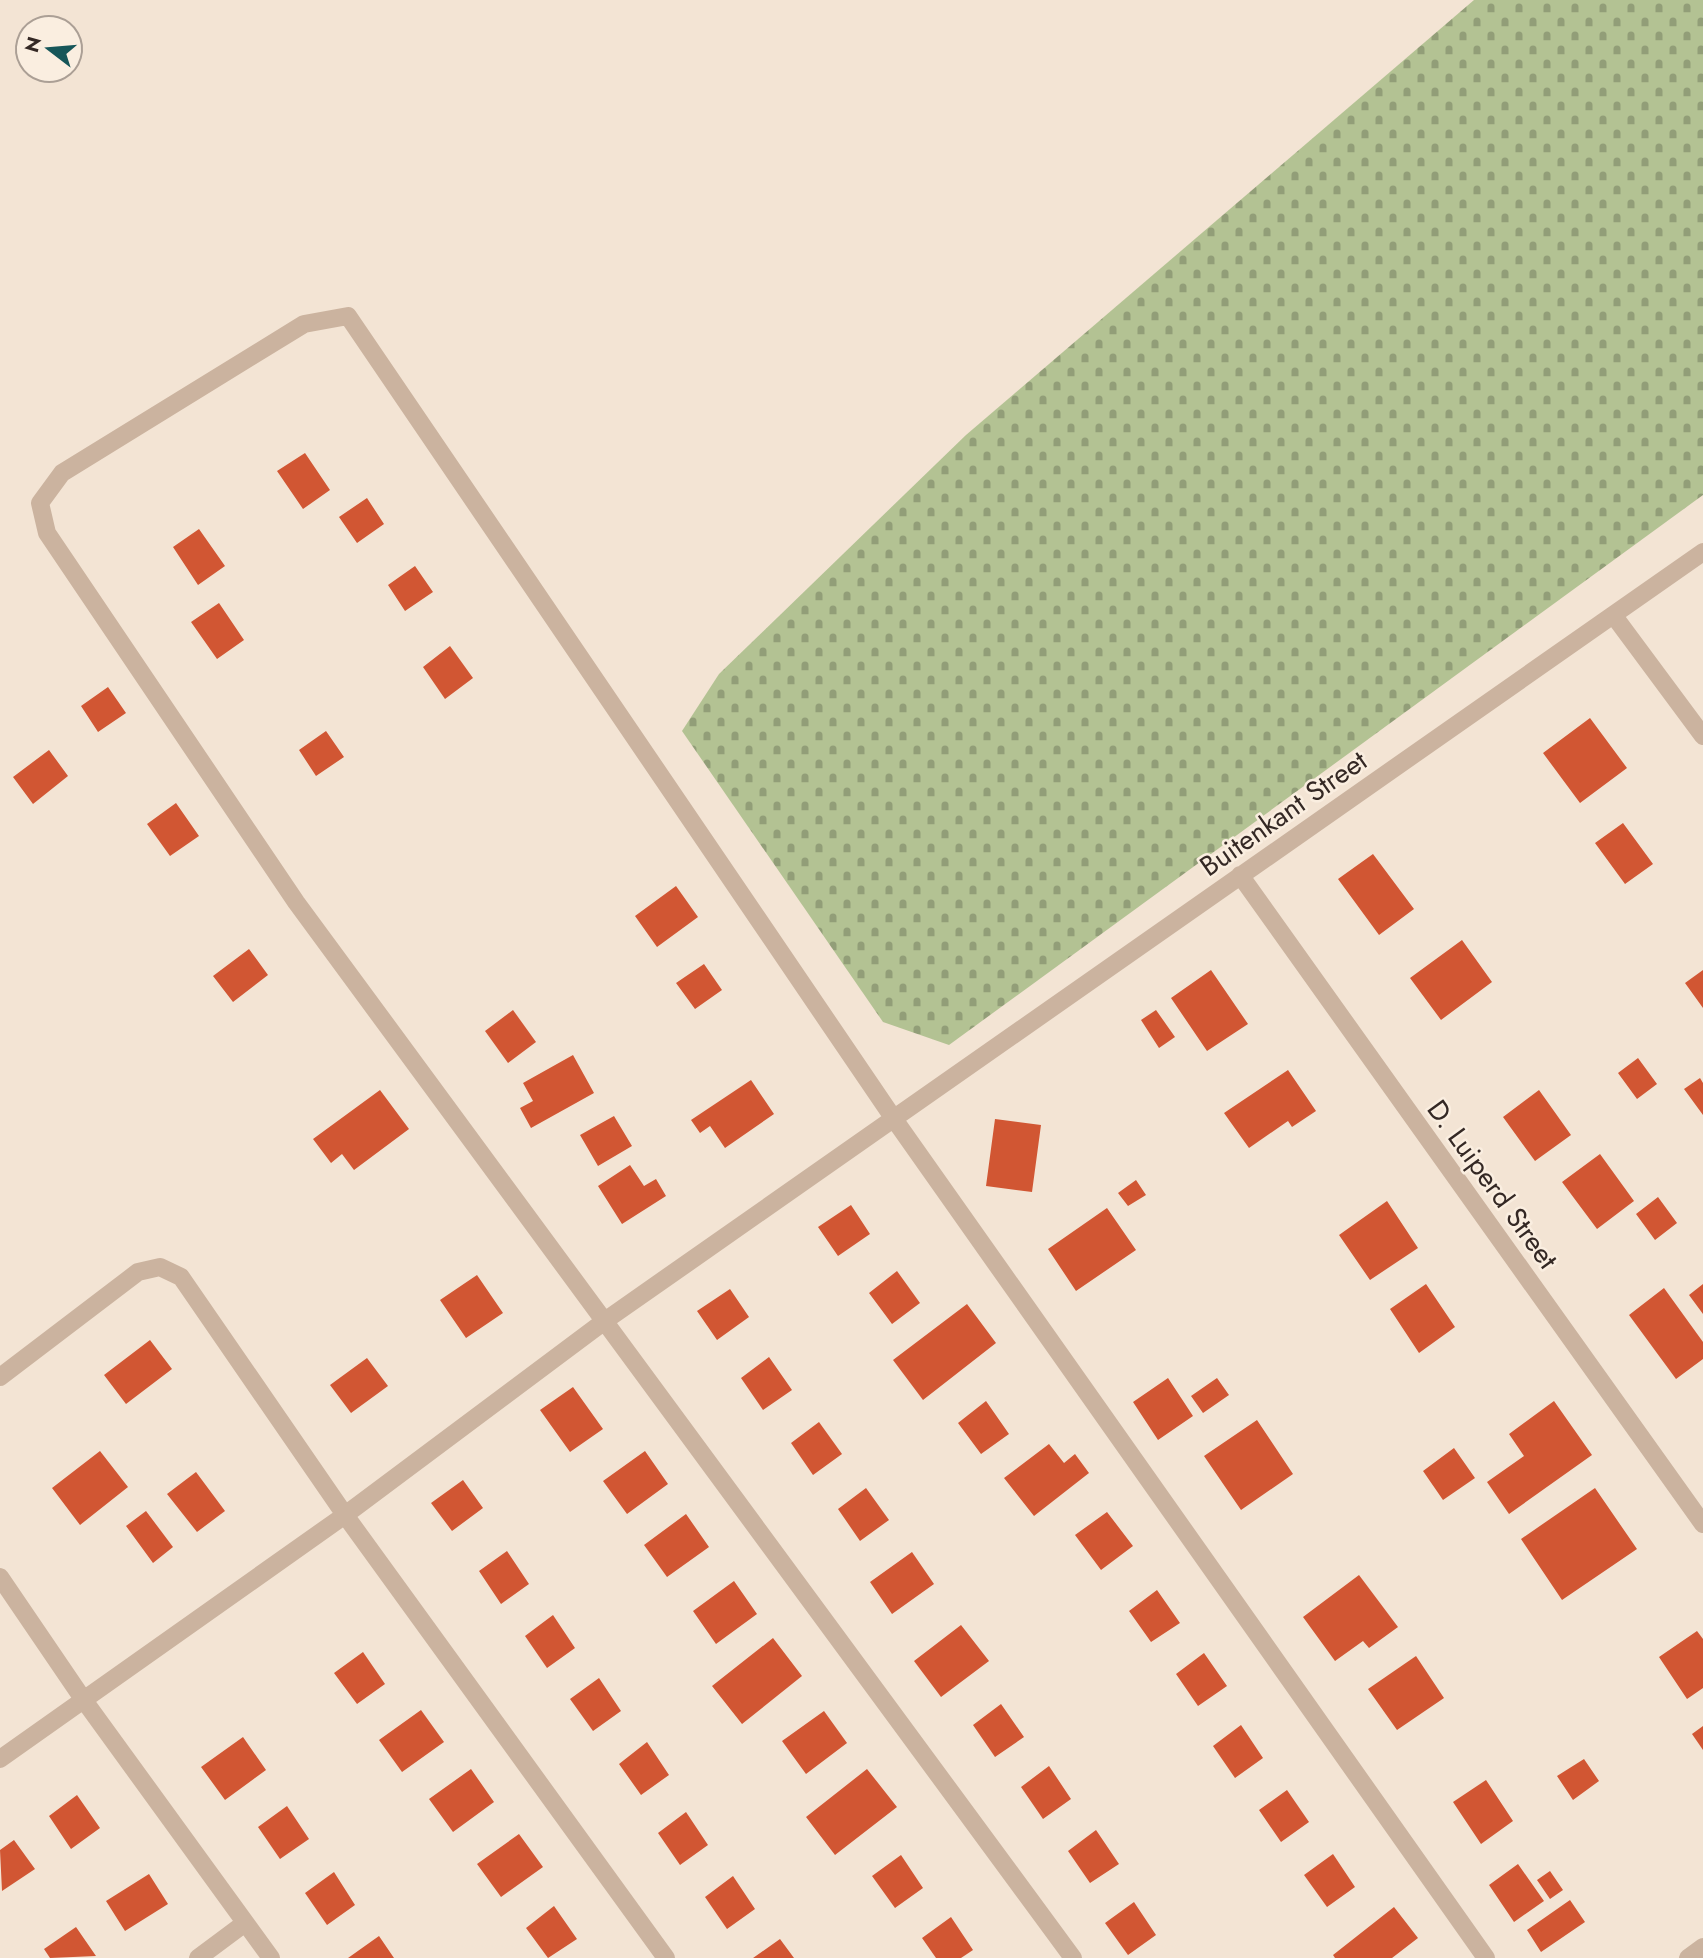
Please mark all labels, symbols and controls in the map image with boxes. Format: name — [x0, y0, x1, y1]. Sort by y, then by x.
north arrow — [14, 14, 84, 84]
text: N — [18, 33, 48, 55]
street label: Buitenkant Street — [1191, 740, 1375, 886]
street label: D. Luiperd Street — [1417, 1091, 1568, 1278]

